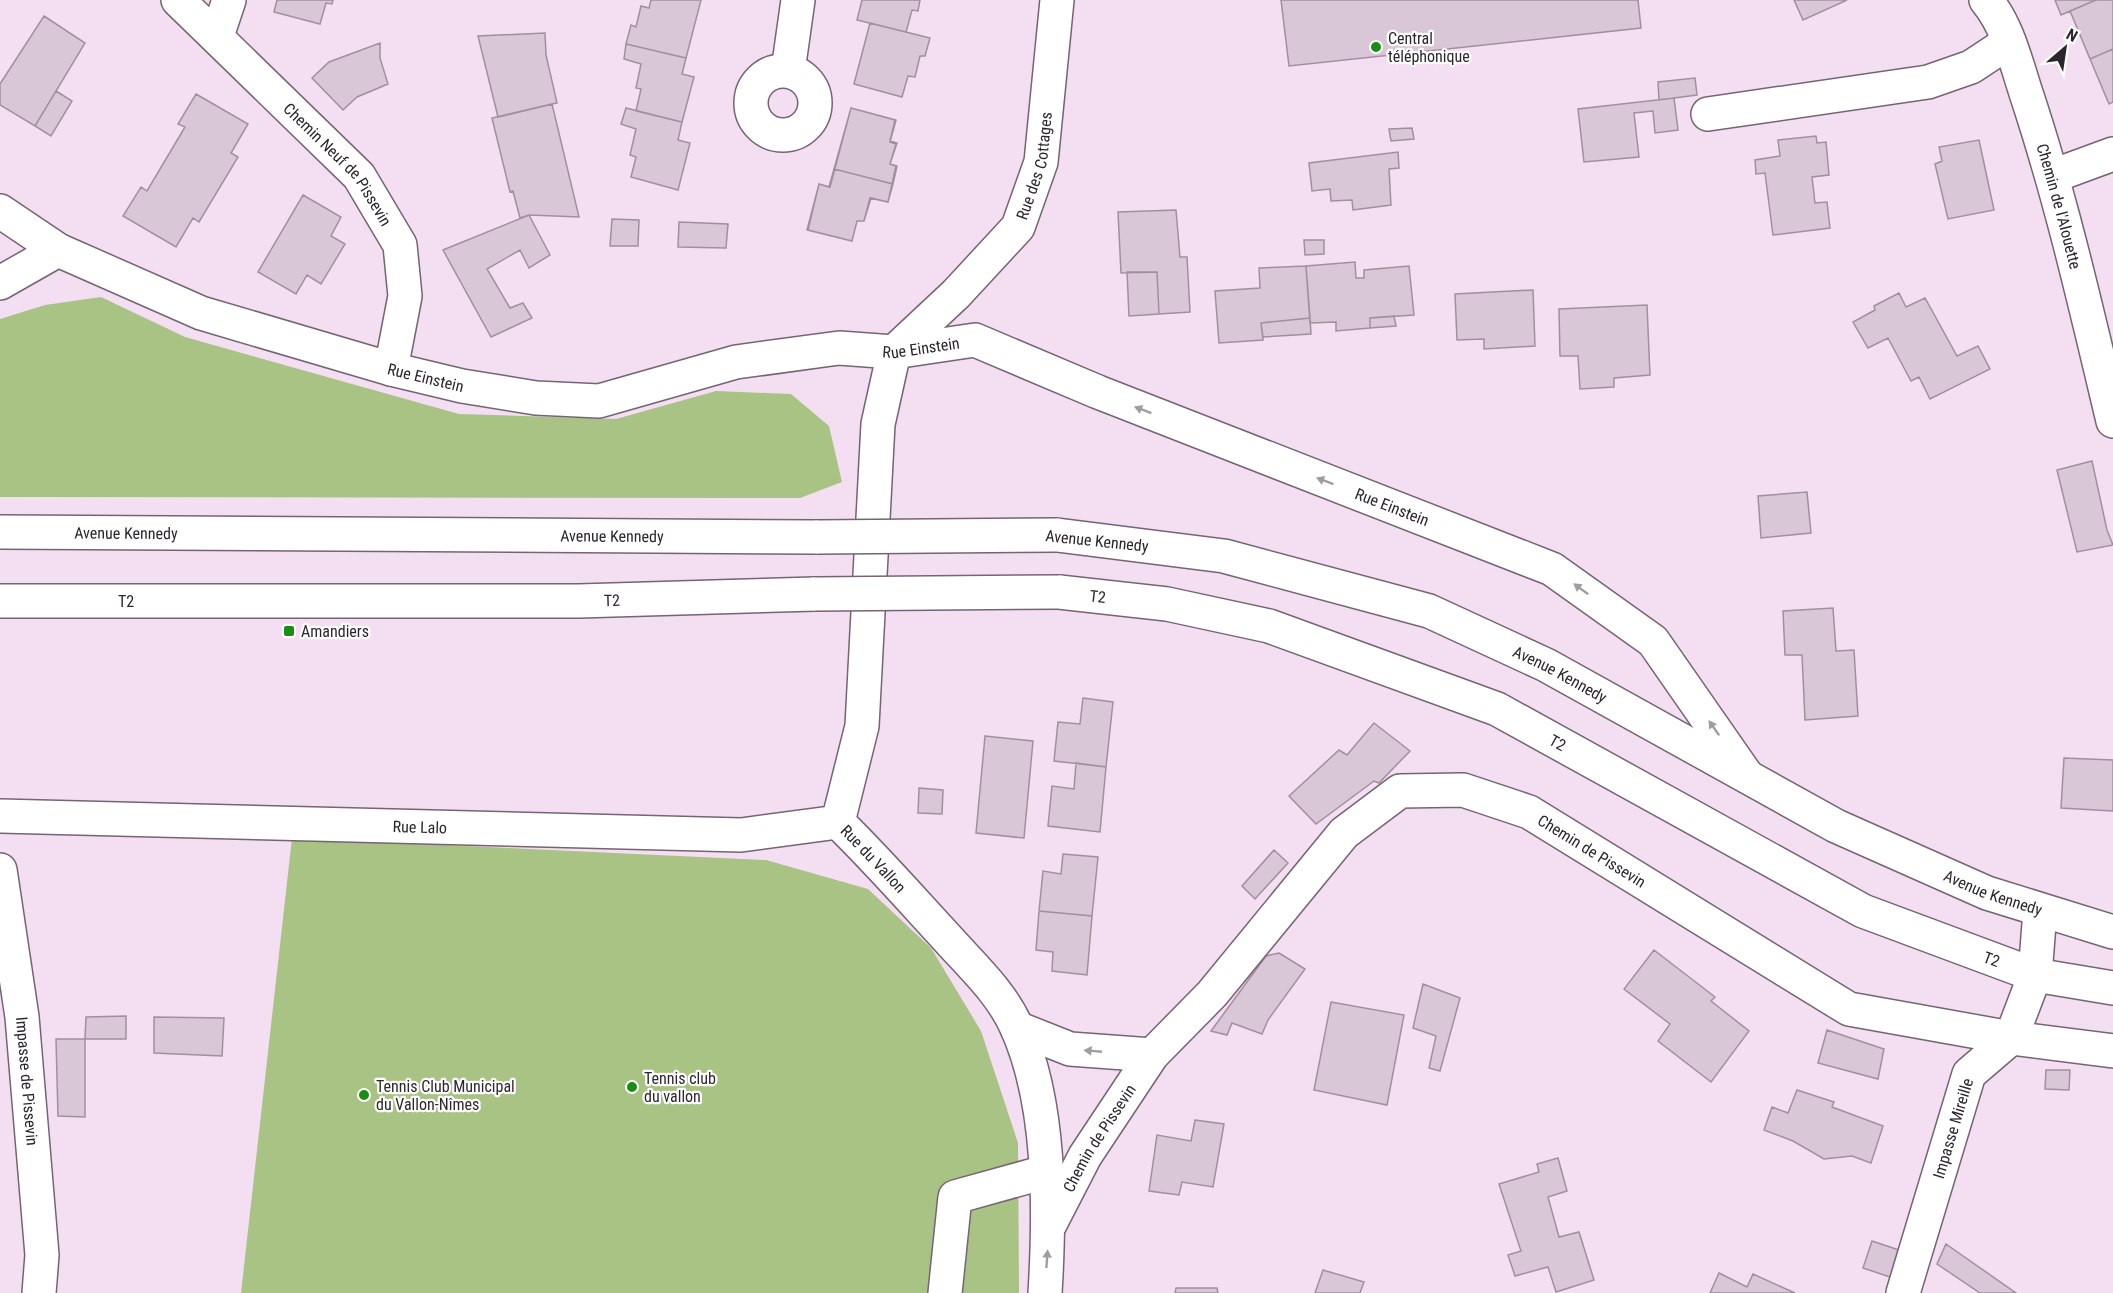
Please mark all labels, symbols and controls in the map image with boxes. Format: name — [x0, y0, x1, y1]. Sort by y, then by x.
north arrow — [2035, 18, 2095, 78]
text: N — [2063, 25, 2081, 46]
place label: Central téléphonique — [1388, 29, 1470, 66]
marker: Central téléphonique — [1369, 40, 1383, 54]
street label: Chemin Neuf de Pissevin — [280, 99, 396, 229]
street label: Rue des Cottages — [1012, 111, 1055, 222]
street label: Chemin de l'Alouette — [2033, 141, 2085, 271]
street label: Rue Einstein — [882, 333, 961, 362]
street label: Rue Einstein — [386, 359, 466, 396]
one-way arrow — [1134, 405, 1152, 415]
one-way arrow — [1316, 475, 1334, 485]
street label: Rue Einstein — [1353, 484, 1432, 530]
street label: Avenue Kennedy — [74, 523, 178, 543]
street label: Avenue Kennedy — [560, 526, 664, 546]
street label: Avenue Kennedy — [1045, 526, 1150, 556]
one-way arrow — [1574, 584, 1589, 596]
street label: T2 — [1089, 586, 1107, 607]
street label: T2 — [604, 590, 620, 610]
street label: T2 — [118, 592, 134, 611]
place label: Amandiers — [301, 622, 369, 641]
marker: Amandiers — [282, 624, 296, 638]
street label: Avenue Kennedy — [1510, 642, 1611, 707]
one-way arrow — [1708, 721, 1720, 737]
street label: T2 — [1546, 730, 1569, 755]
street label: Chemin de Pissevin — [1534, 810, 1650, 891]
street label: Rue Lalo — [392, 817, 447, 837]
street label: Rue du Vallon — [837, 821, 910, 896]
street label: Avenue Kennedy — [1941, 866, 2045, 919]
street label: T2 — [1981, 947, 2003, 971]
street label: Impasse de Pissevin — [13, 1016, 42, 1146]
one-way arrow — [1084, 1046, 1103, 1056]
place label: Tennis club du vallon — [644, 1069, 716, 1106]
street label: Impasse Mireille — [1929, 1076, 1977, 1181]
place label: Tennis Club Municipal du Vallon-Nîmes — [376, 1077, 515, 1114]
marker: Tennis club du vallon — [625, 1080, 639, 1094]
street label: Chemin de Pissevin — [1059, 1081, 1139, 1195]
marker: Tennis Club Municipal du Vallon-Nîmes — [357, 1088, 371, 1102]
one-way arrow — [1043, 1249, 1052, 1268]

